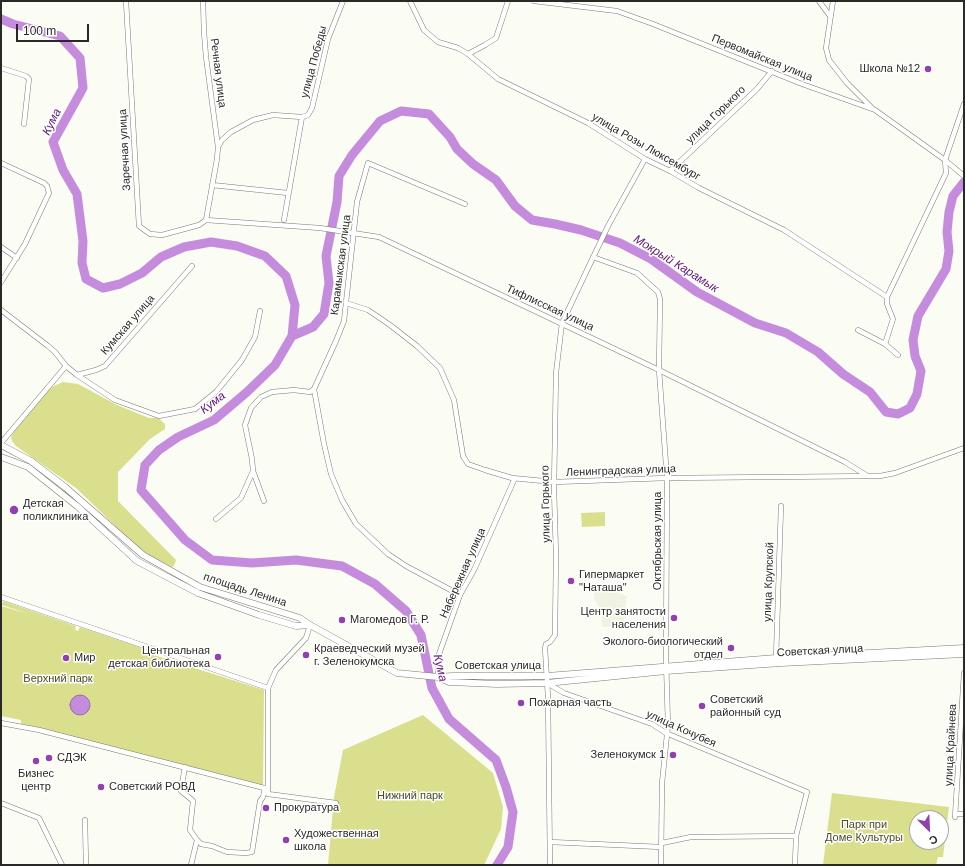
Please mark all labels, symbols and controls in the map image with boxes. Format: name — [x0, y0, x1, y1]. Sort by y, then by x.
scale bar — [18, 16, 91, 42]
text: 100 m — [23, 24, 56, 38]
street label: улица Победы — [298, 25, 330, 99]
street label: Первомайская улица — [710, 32, 814, 84]
street label: Речная улица — [207, 38, 229, 108]
place label: Школа №12 — [859, 62, 920, 76]
marker: Школа №12 — [923, 64, 933, 74]
street label: улица Горького — [684, 83, 748, 147]
water label: Кума — [39, 106, 65, 138]
street label: Заречная улица — [116, 109, 134, 191]
street label: улица Розы Люксембург — [589, 110, 703, 184]
street label: Карамыкская улица — [328, 214, 354, 316]
water label: Мокрый Карамык — [631, 232, 721, 296]
street label: Тифлисская улица — [504, 282, 596, 334]
street label: Кумская улица — [98, 292, 158, 358]
water label: Кума — [198, 389, 228, 417]
street label: Ленинградская улица — [566, 462, 676, 480]
street label: улица Горького — [539, 465, 553, 543]
street label: Октябрьская улица — [651, 492, 665, 590]
place label: Детская поликлиника — [23, 497, 88, 523]
marker: Детская поликлиника — [8, 504, 20, 516]
street label: Набережная улица — [437, 526, 489, 620]
street label: улица Крупской — [761, 542, 777, 622]
place label: Гипермаркет "Наташа" — [579, 568, 644, 594]
street label: площадь Ленина — [202, 570, 288, 610]
marker: Гипермаркет "Наташа" — [566, 576, 576, 586]
place label: Центр занятости населения — [581, 605, 666, 631]
place label: Магомедов Г. Р. — [350, 613, 429, 627]
marker: Центр занятости населения — [669, 613, 679, 623]
marker: Магомедов Г. Р. — [337, 615, 347, 625]
place label: Эколого-биологический отдел — [602, 635, 723, 661]
place label: Краеведческий музей г. Зеленокумска — [314, 642, 425, 668]
street label: Советская улица — [777, 642, 863, 660]
marker: Эколого-биологический отдел — [726, 643, 736, 653]
place label: Центральная детская библиотека — [108, 644, 210, 670]
marker: Краеведческий музей г. Зеленокумска — [301, 650, 311, 660]
place label: Мир — [74, 651, 95, 665]
marker: Центральная детская библиотека — [213, 652, 223, 662]
marker: Мир — [61, 653, 71, 663]
water label: Кума — [430, 653, 450, 683]
street label: Советская улица — [455, 659, 541, 673]
park label: Верхний парк — [23, 672, 93, 686]
place label: Советский районный суд — [710, 693, 781, 719]
place label: Пожарная часть — [529, 696, 612, 710]
marker: Пожарная часть — [516, 698, 526, 708]
marker: Советский районный суд — [697, 701, 707, 711]
street label: улица Крайнева — [942, 704, 960, 786]
street label: улица Кочубея — [644, 708, 718, 750]
place label: Зеленокумск 1 — [591, 748, 665, 762]
marker: Зеленокумск 1 — [668, 750, 678, 760]
place label: СДЭК — [57, 751, 86, 765]
marker: СДЭК — [44, 753, 54, 763]
marker: Бизнес центр — [31, 756, 41, 766]
place label: Бизнес центр — [18, 767, 54, 793]
place label: Советский РОВД — [109, 780, 195, 794]
marker: Советский РОВД — [96, 782, 106, 792]
park label: Нижний парк — [377, 789, 443, 803]
place label: Прокуратура — [274, 801, 339, 815]
marker: Прокуратура — [261, 803, 271, 813]
north arrow — [909, 810, 949, 850]
park label: Парк при Доме Культуры — [825, 818, 903, 844]
place label: Художественная школа — [294, 827, 379, 853]
text: С — [927, 833, 940, 847]
marker: Художественная школа — [281, 835, 291, 845]

